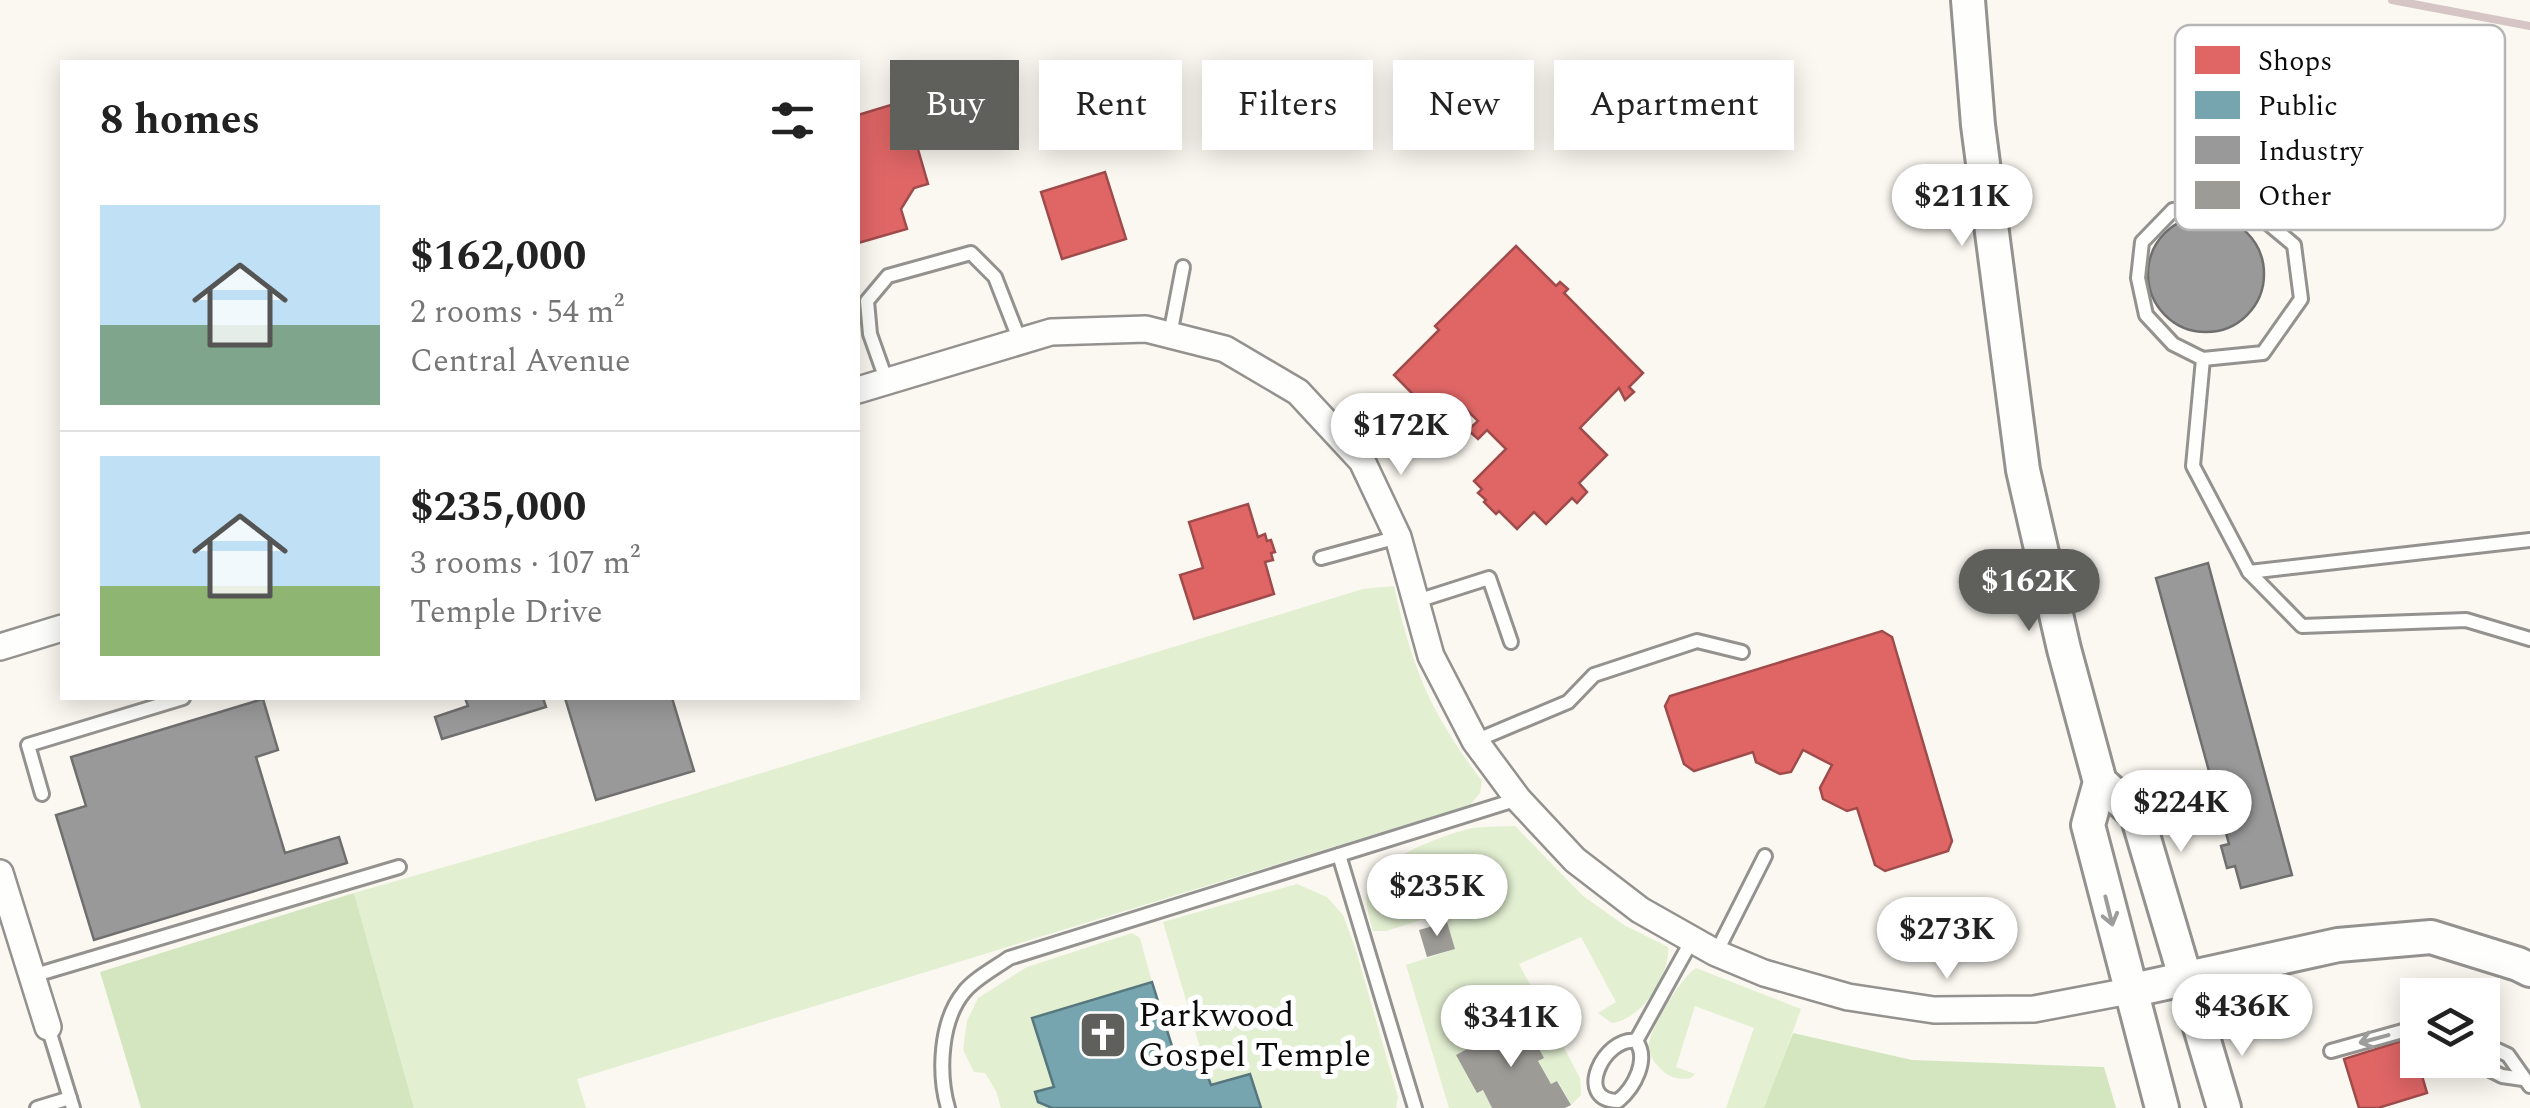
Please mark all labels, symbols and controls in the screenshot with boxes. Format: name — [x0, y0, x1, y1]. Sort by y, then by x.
legend — [2175, 25, 2505, 230]
text: Shops — [2258, 40, 2332, 83]
chip: Buy — [890, 60, 1019, 150]
chip: Rent — [1039, 60, 1182, 150]
chip: Filters — [1202, 60, 1373, 150]
chip: New — [1393, 60, 1534, 150]
chip: Apartment — [1554, 60, 1794, 150]
text: Public — [2258, 85, 2338, 128]
text: 8 homes — [100, 89, 260, 152]
icon: filters — [765, 93, 820, 148]
text: Industry — [2258, 130, 2365, 173]
pin: $211K — [1892, 164, 2032, 249]
text: $211K — [1914, 172, 2010, 221]
text: Other — [2258, 175, 2331, 218]
text: $162,000 — [410, 225, 586, 288]
icon: home — [180, 245, 300, 365]
text: 2 rooms · 54 m² — [410, 288, 624, 337]
text: Central Avenue — [410, 337, 631, 386]
pin: $172K — [1331, 393, 1471, 478]
text: $172K — [1353, 401, 1449, 450]
text: $235,000 — [410, 476, 586, 539]
icon: home — [180, 496, 300, 616]
text: 3 rooms · 107 m² — [410, 539, 640, 588]
pin: $162K — [1959, 549, 2099, 634]
text: $162K — [1981, 557, 2077, 606]
text: Temple Drive — [410, 588, 602, 637]
pin: $224K — [2111, 770, 2251, 855]
text: $224K — [2133, 778, 2229, 827]
pin: $235K — [1367, 854, 1507, 939]
text: $235K — [1389, 862, 1485, 911]
one-way arrow — [2101, 895, 2120, 926]
pin: $273K — [1877, 897, 2017, 982]
text: $273K — [1899, 905, 1995, 954]
pin: $436K — [2172, 974, 2312, 1059]
map controls — [2400, 978, 2500, 1078]
button: layers — [2400, 978, 2500, 1078]
text: $436K — [2194, 982, 2290, 1031]
pin: $341K — [1441, 985, 1581, 1070]
place label: Parkwood Gospel Temple — [1138, 989, 1371, 1082]
text: $341K — [1463, 993, 1559, 1042]
church icon: Parkwood Gospel Temple — [1077, 1009, 1129, 1061]
one-way arrow — [2359, 1031, 2391, 1050]

